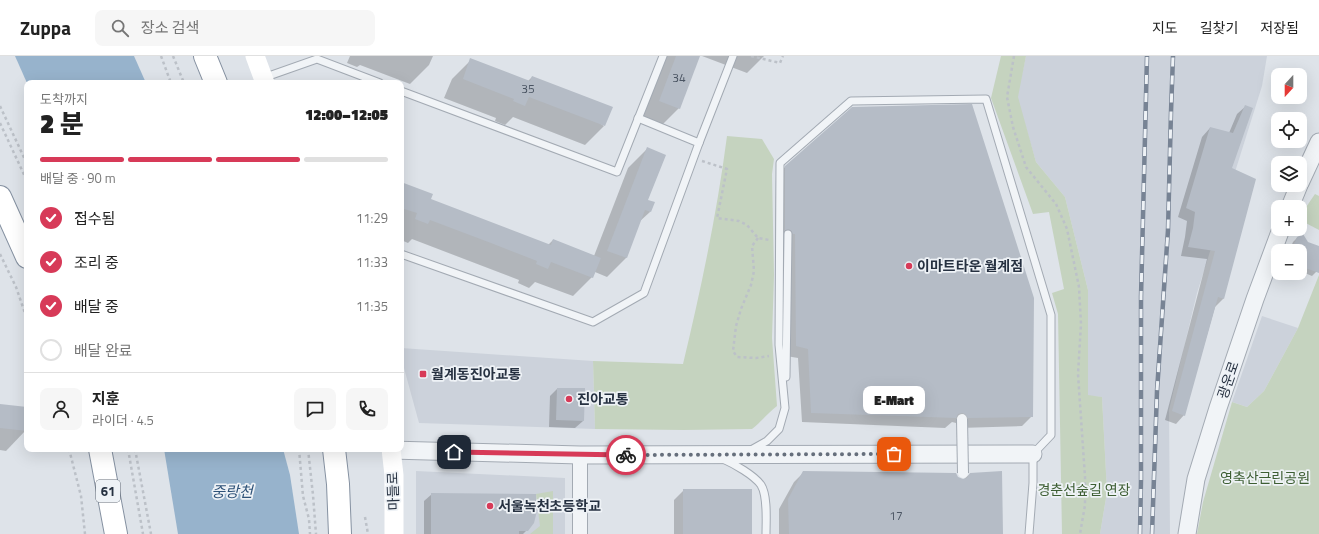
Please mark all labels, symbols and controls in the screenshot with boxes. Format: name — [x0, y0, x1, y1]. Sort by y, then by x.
search box — [95, 10, 375, 46]
text: Zuppa — [20, 13, 71, 42]
text: 장소 검색 — [141, 16, 199, 39]
icon: search — [109, 17, 131, 39]
text: 지도 — [1152, 17, 1178, 38]
text: 길찾기 — [1200, 17, 1238, 38]
text: 저장됨 — [1260, 17, 1299, 38]
house number: 34 — [672, 68, 686, 87]
north arrow — [1271, 68, 1307, 104]
map controls — [1271, 68, 1307, 280]
house number: 35 — [521, 79, 535, 98]
text: 도착까지 — [40, 89, 88, 109]
text: 12:00–12:05 — [305, 103, 388, 126]
text: 2 분 — [40, 104, 84, 143]
button: locate — [1271, 112, 1307, 148]
button: layers — [1271, 156, 1307, 192]
text: 배달 중 · 90 m — [40, 168, 116, 188]
button: + — [1271, 200, 1307, 236]
icon: check — [40, 207, 62, 229]
text: 접수됨 — [74, 207, 115, 230]
text: 11:29 — [356, 208, 388, 228]
button: − — [1271, 244, 1307, 280]
icon: check — [40, 251, 62, 273]
text: 조리 중 — [74, 251, 119, 274]
text: 11:33 — [356, 252, 388, 272]
place label: 이마트타운 월계점 — [917, 255, 1023, 276]
marker: 이마트타운 월계점 — [904, 261, 914, 271]
icon: check — [40, 295, 62, 317]
text: 배달 중 — [74, 295, 119, 318]
text: 11:35 — [356, 296, 388, 316]
text: 배달 완료 — [74, 339, 133, 362]
street label: 광운로 — [1211, 358, 1244, 402]
place label: 월계동진아교통 — [431, 363, 521, 384]
marker: 월계동진아교통 — [418, 369, 428, 379]
callout: E-Mart — [863, 386, 925, 414]
text: 지훈 — [92, 387, 120, 410]
button: person — [40, 388, 82, 430]
button: chat — [294, 388, 336, 430]
button: phone — [346, 388, 388, 430]
place label: 진아교통 — [577, 388, 629, 409]
text: E-Mart — [874, 390, 914, 410]
marker: 진아교통 — [564, 394, 574, 404]
text: 라이더 · 4.5 — [92, 410, 154, 430]
pin — [437, 435, 471, 469]
courier — [606, 435, 646, 475]
pin — [877, 437, 911, 471]
icon: home — [443, 441, 465, 463]
icon: bag — [883, 443, 905, 465]
icon: bike — [615, 444, 637, 466]
park label: 영축산근린공원 — [1220, 467, 1310, 488]
street label: 마들로 — [381, 471, 404, 511]
park label: 경춘선숲길 연장 — [1037, 479, 1131, 500]
road number: 61 — [96, 480, 120, 502]
water label: 중랑천 — [211, 480, 255, 503]
place label: 서울녹천초등학교 — [498, 495, 601, 516]
marker: 서울녹천초등학교 — [485, 501, 495, 511]
house number: 17 — [889, 506, 903, 525]

